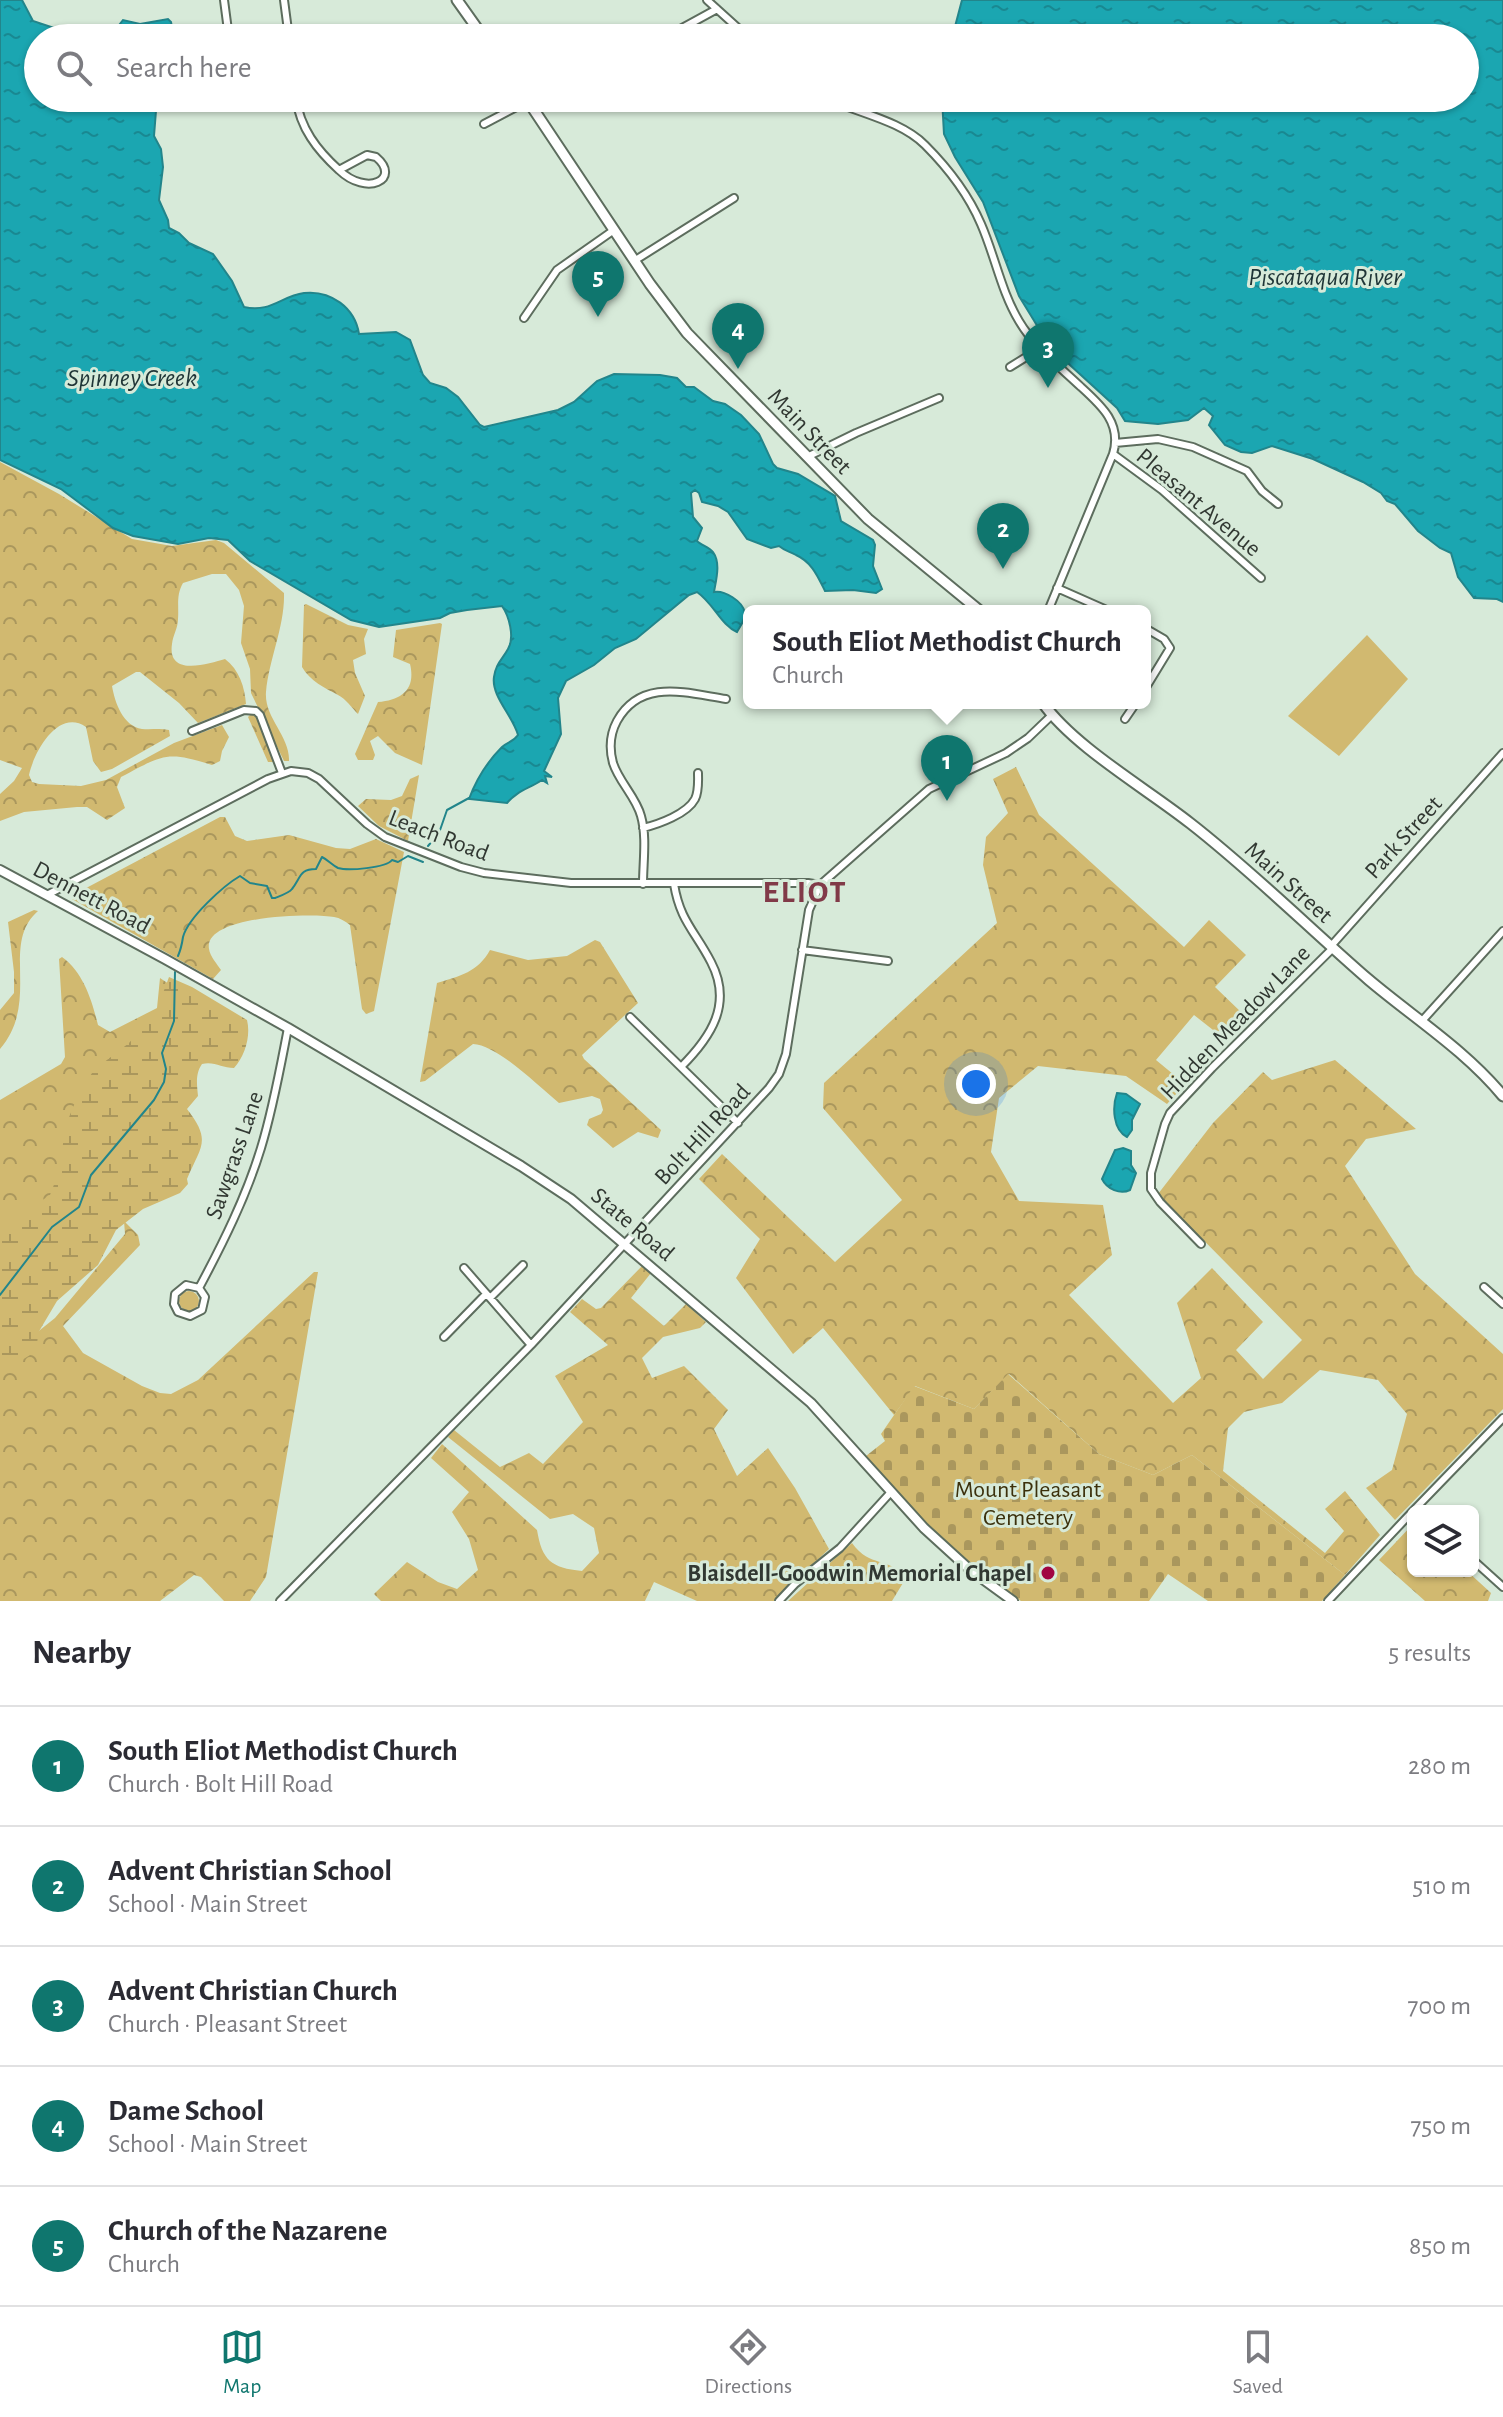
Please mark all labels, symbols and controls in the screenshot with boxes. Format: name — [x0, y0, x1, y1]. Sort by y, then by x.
search box — [24, 24, 1479, 112]
icon: search — [52, 46, 96, 90]
text: Search here — [116, 53, 252, 83]
pin: 5 — [572, 251, 624, 317]
water label: Piscataqua River — [1248, 264, 1403, 290]
pin: 4 — [712, 303, 764, 369]
pin: 3 — [1022, 322, 1074, 388]
water label: Spinney Creek — [67, 365, 197, 391]
street label: Main Street — [763, 384, 856, 479]
street label: Pleasant Avenue — [1132, 444, 1265, 562]
pin: 2 — [977, 503, 1029, 569]
popup — [743, 605, 1151, 709]
text: South Eliot Methodist Church — [772, 627, 1122, 657]
text: Church — [772, 662, 844, 688]
pin: 1 — [921, 735, 973, 801]
street label: Park Street — [1361, 792, 1447, 884]
street label: Leach Road — [385, 806, 492, 866]
street label: Main Street — [1240, 838, 1337, 928]
street label: Dennett Road — [29, 857, 154, 939]
district label: ELIOT — [763, 876, 847, 908]
street label: Hidden Meadow Lane — [1156, 941, 1315, 1104]
your location — [956, 1064, 996, 1104]
street label: Bolt Hill Road — [650, 1080, 755, 1190]
street label: Sawgrass Lane — [202, 1088, 268, 1222]
street label: State Road — [586, 1183, 678, 1266]
park label: Mount Pleasant Cemetery — [955, 1478, 1102, 1530]
map controls — [1407, 1505, 1479, 1577]
button: layers — [1407, 1505, 1479, 1577]
place label: Blaisdell-Goodwin Memorial Chapel — [687, 1562, 1032, 1586]
marker: Blaisdell-Goodwin Memorial Chapel — [1039, 1564, 1057, 1582]
text: Nearby — [32, 1636, 131, 1670]
text: 5 results — [1388, 1640, 1471, 1666]
text: South Eliot Methodist Church — [108, 1736, 458, 1766]
text: 1 — [53, 1753, 63, 1779]
text: 280 m — [1408, 1753, 1471, 1779]
text: Church · Bolt Hill Road — [108, 1771, 333, 1797]
text: Advent Christian School — [108, 1856, 392, 1886]
text: 2 — [52, 1873, 64, 1899]
text: 510 m — [1412, 1873, 1471, 1899]
text: School · Main Street — [108, 1891, 307, 1917]
text: Advent Christian Church — [108, 1976, 398, 2006]
text: 3 — [52, 1993, 64, 2019]
text: 700 m — [1408, 1993, 1471, 2019]
text: Church · Pleasant Street — [108, 2011, 347, 2037]
text: Dame School — [108, 2096, 264, 2126]
text: 4 — [51, 2113, 65, 2139]
text: 750 m — [1410, 2113, 1471, 2139]
text: School · Main Street — [108, 2131, 307, 2157]
text: Church of the Nazarene — [108, 2216, 387, 2246]
text: 5 — [52, 2233, 64, 2259]
text: 850 m — [1409, 2233, 1471, 2259]
text: Church — [108, 2251, 180, 2277]
tab: Map — [220, 2325, 264, 2399]
tab: Directions — [704, 2325, 792, 2399]
tab: Saved — [1232, 2325, 1283, 2399]

